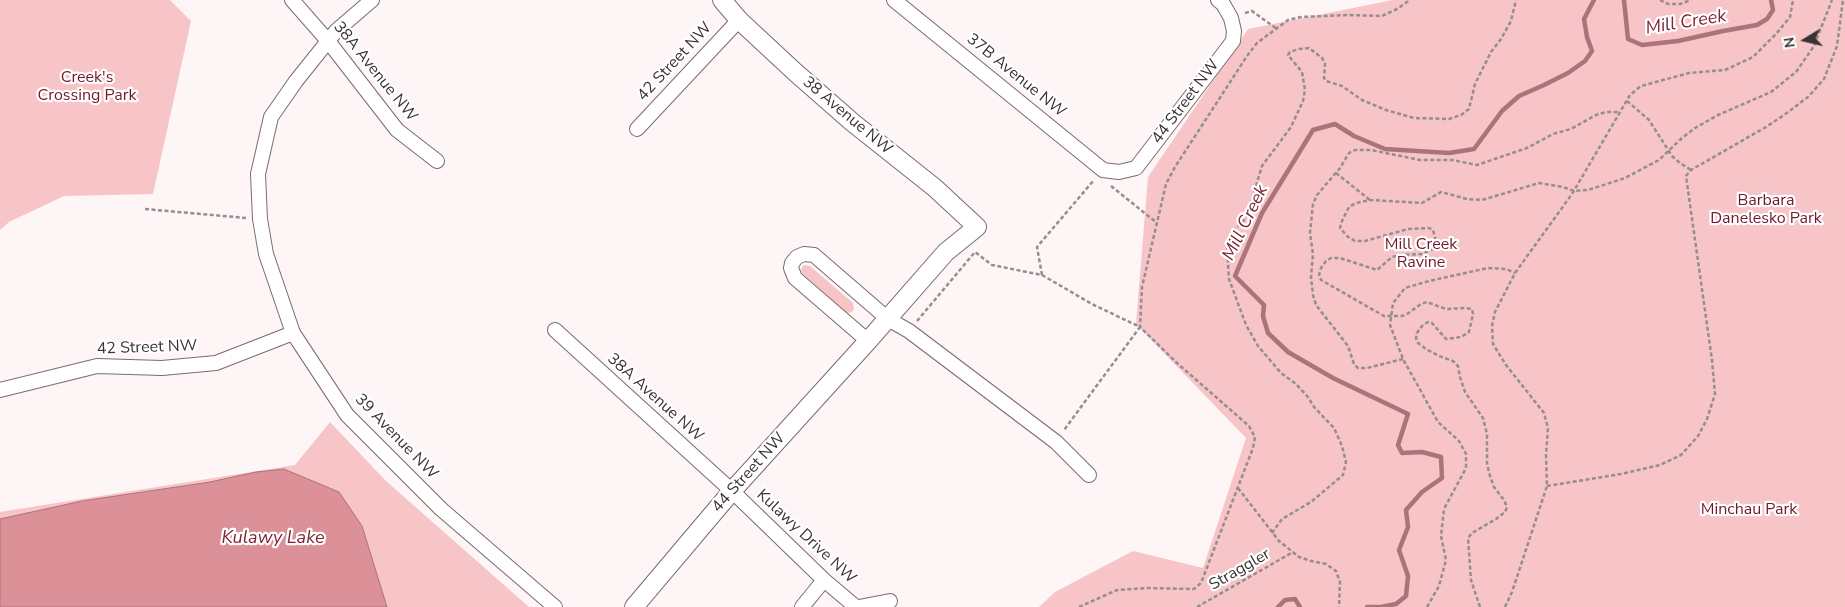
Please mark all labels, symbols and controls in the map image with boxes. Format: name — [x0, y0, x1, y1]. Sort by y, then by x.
water label: Mill Creek — [1644, 6, 1728, 40]
north arrow — [1780, 15, 1830, 65]
street label: 38A Avenue NW — [329, 18, 421, 126]
street label: 42 Street NW — [634, 19, 716, 105]
street label: 37B Avenue NW — [962, 30, 1070, 122]
text: N — [1779, 36, 1800, 49]
street label: 44 Street NW — [1148, 56, 1224, 148]
park label: Creek's Crossing Park — [38, 68, 136, 106]
street label: 38 Avenue NW — [798, 73, 896, 159]
water label: Mill Creek — [1218, 182, 1274, 264]
park label: Barbara Danelesko Park — [1710, 191, 1822, 229]
park label: Mill Creek Ravine — [1385, 235, 1457, 273]
street label: 42 Street NW — [96, 337, 198, 359]
street label: 38A Avenue NW — [603, 350, 707, 446]
street label: 39 Avenue NW — [350, 390, 442, 484]
street label: 44 Street NW — [708, 429, 790, 517]
street label: Kulawy Drive NW — [752, 486, 860, 588]
park label: Minchau Park — [1701, 500, 1797, 520]
water label: Kulawy Lake — [222, 528, 324, 550]
street label: Straggler — [1206, 545, 1274, 595]

